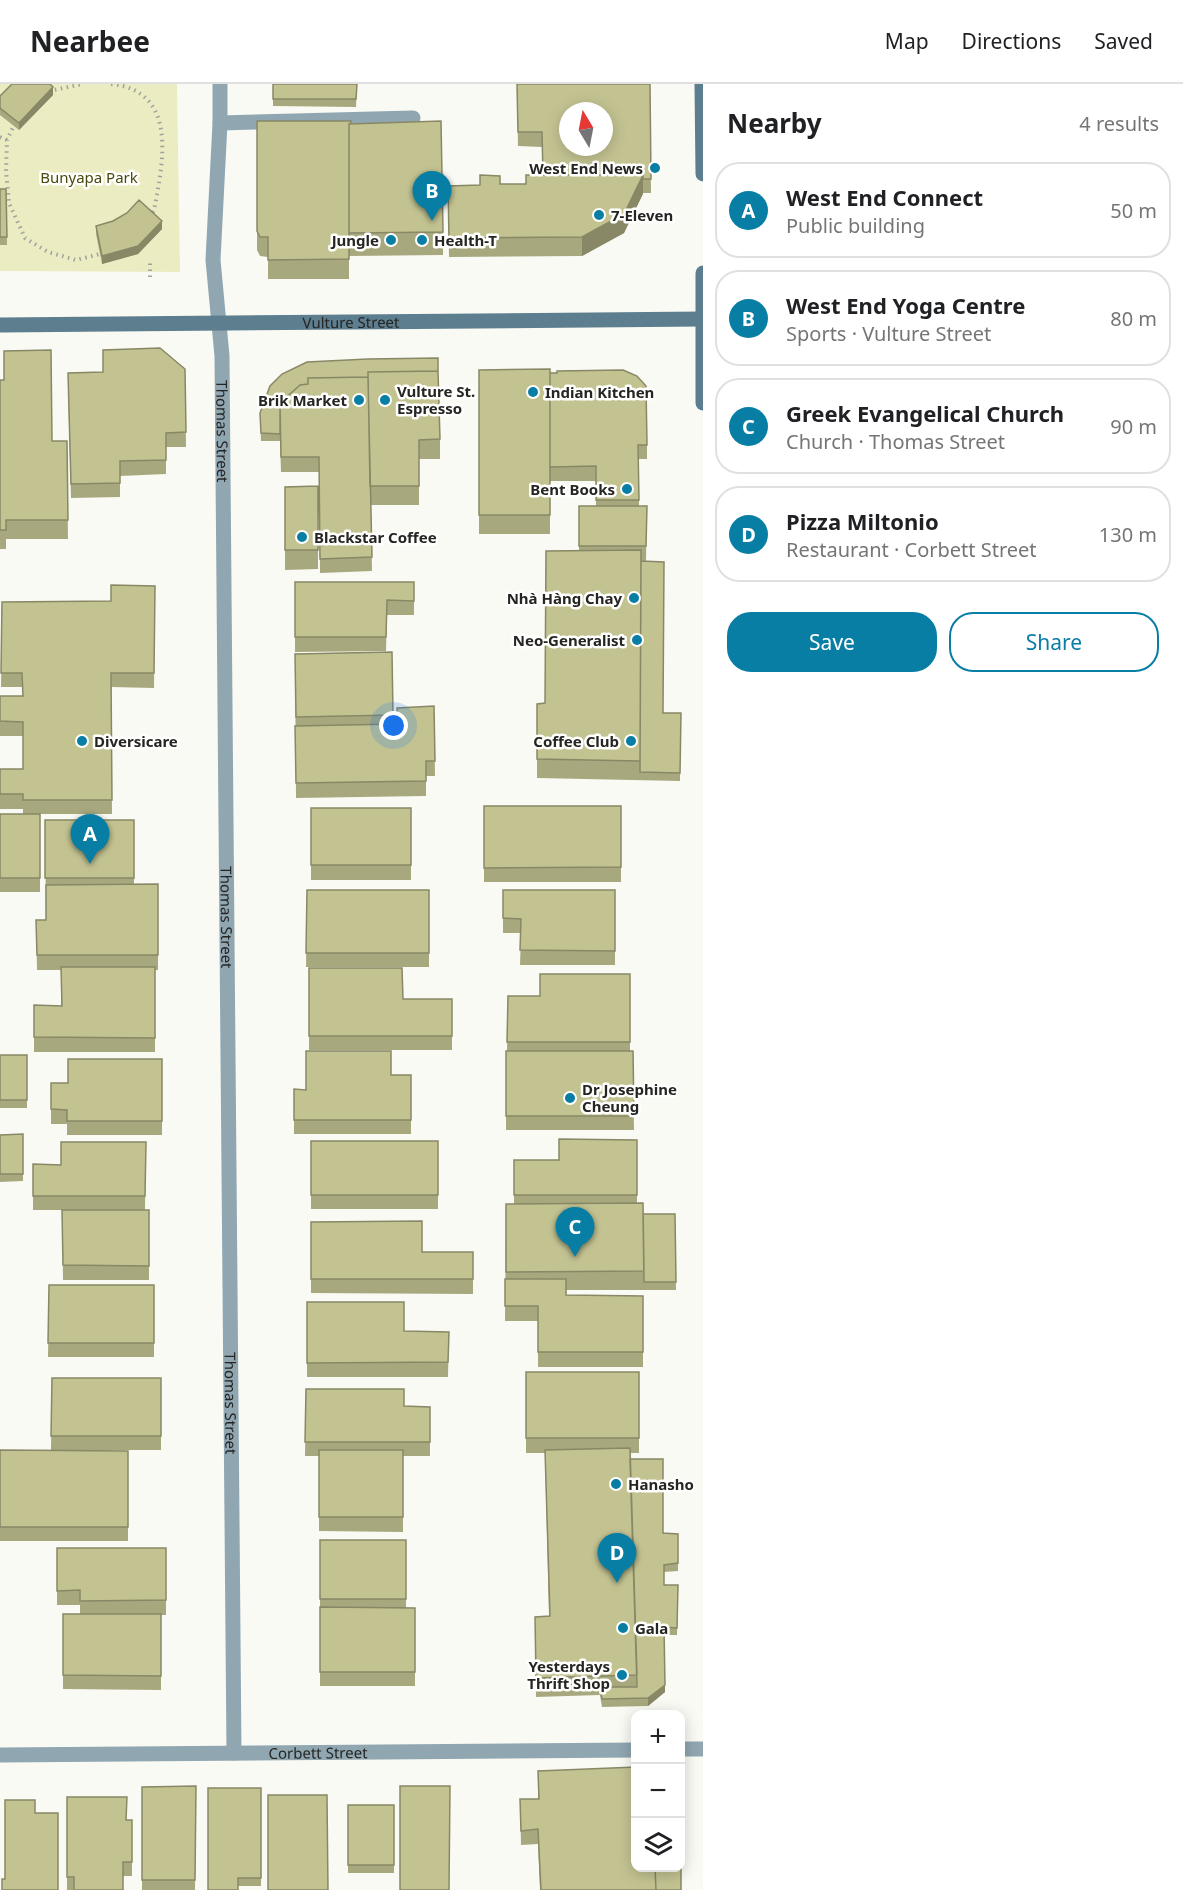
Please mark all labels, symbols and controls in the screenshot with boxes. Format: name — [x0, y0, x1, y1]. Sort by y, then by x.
text: Nearbee — [30, 22, 150, 60]
text: Map — [885, 27, 929, 55]
text: Directions — [962, 27, 1061, 55]
text: Saved — [1094, 27, 1153, 55]
north arrow — [559, 102, 613, 156]
text: Nearby — [727, 105, 822, 141]
text: 4 results — [1079, 110, 1159, 137]
place label: West End News — [529, 158, 643, 178]
marker: West End News — [648, 161, 662, 175]
park label: Bunyapa Park — [40, 167, 138, 187]
pin: B — [412, 172, 452, 221]
text: West End Connect — [786, 182, 983, 212]
text: A — [742, 197, 755, 224]
text: 50 m — [1110, 197, 1157, 224]
place label: 7-Eleven — [611, 205, 673, 225]
marker: 7-Eleven — [592, 208, 606, 222]
text: Public building — [786, 212, 925, 239]
place label: Jungle — [330, 230, 379, 250]
place label: Health-T — [434, 230, 497, 250]
marker: Jungle — [384, 233, 398, 247]
marker: Health-T — [415, 233, 429, 247]
text: West End Yoga Centre — [786, 290, 1025, 320]
text: B — [742, 305, 755, 332]
text: 80 m — [1110, 305, 1157, 332]
street label: Vulture Street — [302, 312, 400, 332]
text: Sports · Vulture Street — [786, 320, 991, 347]
street label: Thomas Street — [212, 380, 233, 483]
place label: Vulture St. Espresso — [397, 381, 475, 418]
place label: Indian Kitchen — [545, 382, 654, 402]
marker: Indian Kitchen — [526, 385, 540, 399]
place label: Brik Market — [258, 390, 347, 410]
marker: Brik Market — [352, 393, 366, 407]
marker: Vulture St. Espresso — [378, 393, 392, 407]
text: Greek Evangelical Church — [786, 398, 1064, 428]
text: C — [742, 413, 755, 440]
text: 90 m — [1110, 413, 1157, 440]
text: Church · Thomas Street — [786, 428, 1005, 455]
place label: Bent Books — [530, 479, 615, 499]
marker: Bent Books — [620, 482, 634, 496]
text: Pizza Miltonio — [786, 506, 939, 536]
text: D — [741, 521, 756, 548]
text: 130 m — [1099, 521, 1157, 548]
place label: Blackstar Coffee — [314, 527, 437, 547]
marker: Blackstar Coffee — [295, 530, 309, 544]
text: Restaurant · Corbett Street — [786, 536, 1037, 563]
place label: Nhà Hàng Chay — [507, 588, 622, 608]
marker: Nhà Hàng Chay — [627, 591, 641, 605]
button: Save — [727, 612, 937, 672]
button: Share — [949, 612, 1159, 672]
place label: Neo-Generalist — [513, 630, 625, 650]
marker: Neo-Generalist — [630, 633, 644, 647]
your location — [379, 711, 408, 740]
place label: Diversicare — [94, 731, 178, 751]
place label: Coffee Club — [533, 731, 619, 751]
marker: Diversicare — [75, 734, 89, 748]
marker: Coffee Club — [624, 734, 638, 748]
pin: A — [70, 814, 110, 864]
street label: Thomas Street — [216, 866, 237, 969]
place label: Dr Josephine Cheung — [582, 1079, 677, 1116]
marker: Dr Josephine Cheung — [563, 1091, 577, 1105]
pin: C — [556, 1208, 594, 1257]
street label: Thomas Street — [221, 1352, 241, 1455]
place label: Hanasho — [628, 1474, 694, 1494]
marker: Hanasho — [609, 1477, 623, 1491]
pin: D — [598, 1534, 636, 1583]
place label: Gala — [635, 1618, 668, 1638]
marker: Gala — [616, 1621, 630, 1635]
place label: Yesterdays Thrift Shop — [527, 1656, 610, 1693]
marker: Yesterdays Thrift Shop — [615, 1668, 629, 1682]
map controls — [631, 1710, 685, 1872]
button: + — [631, 1710, 685, 1764]
street label: Corbett Street — [268, 1742, 368, 1763]
button: − — [631, 1764, 685, 1818]
button: layers — [631, 1818, 685, 1872]

